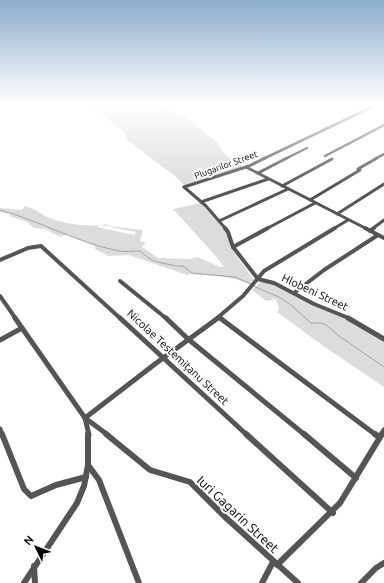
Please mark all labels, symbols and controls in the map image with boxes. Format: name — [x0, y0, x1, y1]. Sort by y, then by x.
street label: Plugarilor Street — [193, 149, 259, 181]
street label: Hlobeni Street — [280, 271, 351, 313]
street label: Nicolae Testemițanu Street — [125, 307, 232, 408]
street label: Iuri Gagarin Street — [194, 473, 282, 555]
north arrow — [16, 527, 56, 567]
text: N — [21, 533, 36, 547]

